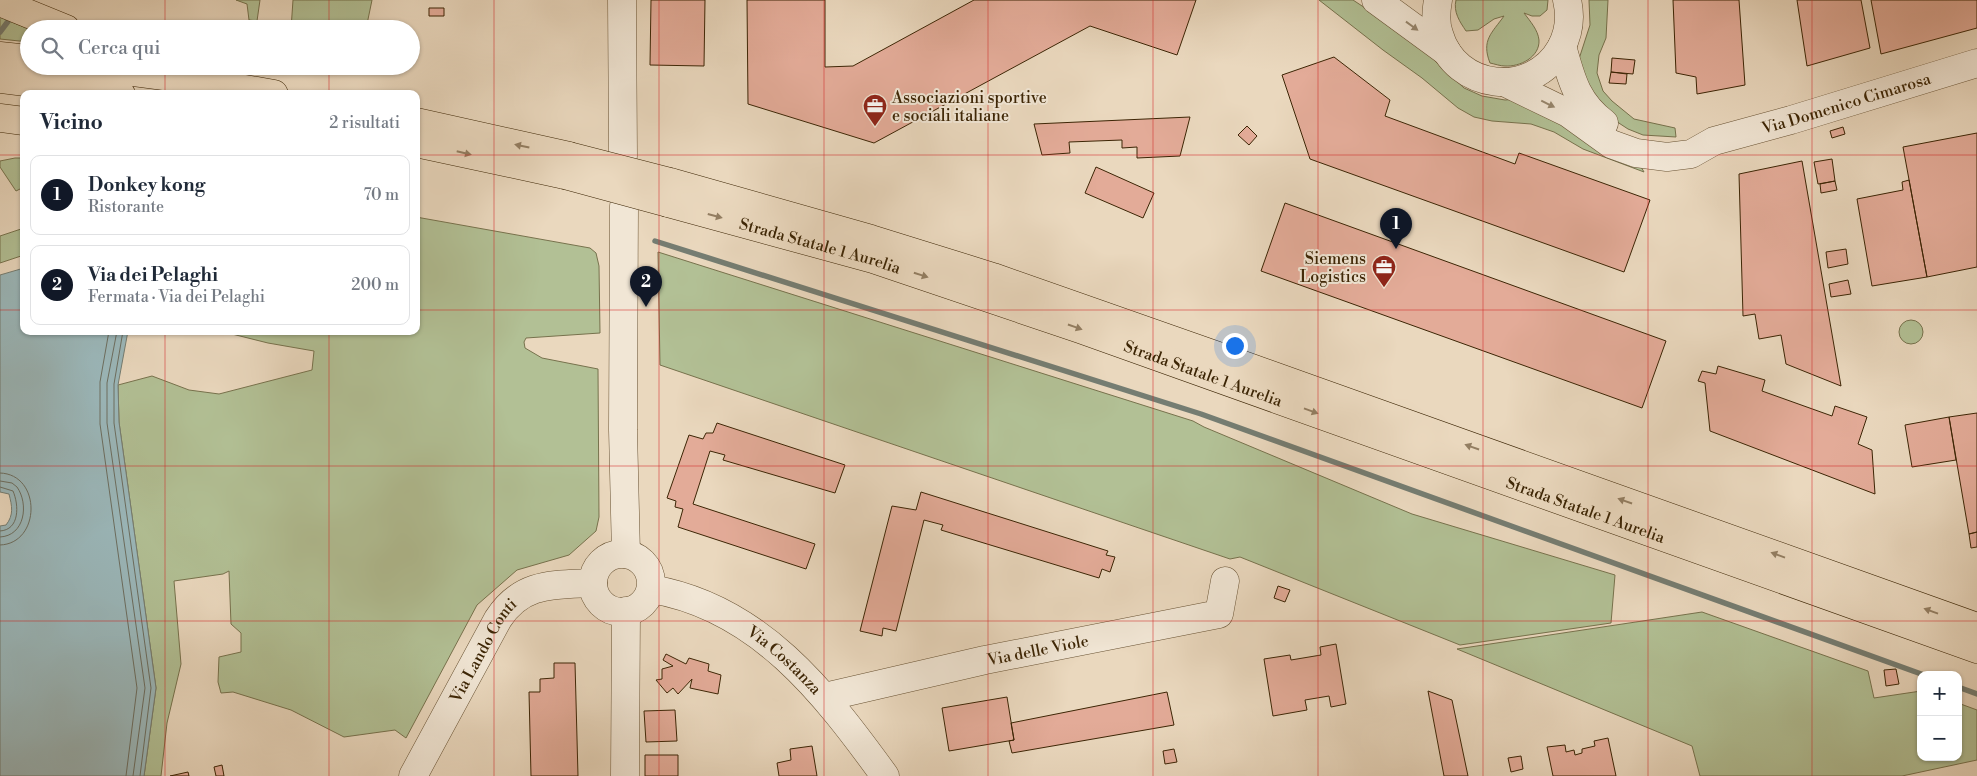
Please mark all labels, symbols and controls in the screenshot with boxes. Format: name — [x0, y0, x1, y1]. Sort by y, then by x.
search box — [20, 20, 420, 75]
one-way arrow — [1405, 21, 1418, 31]
icon: search — [38, 34, 66, 62]
text: Cerca qui — [78, 36, 161, 60]
street label: Via Domenico Cimarosa — [1759, 69, 1934, 139]
place label: Associazioni sportive e sociali italiane — [891, 88, 1047, 126]
office icon: Associazioni sportive e sociali italiane — [862, 93, 888, 127]
one-way arrow — [1541, 100, 1555, 108]
text: Vicino — [40, 110, 103, 136]
text: 2 risultati — [329, 113, 400, 133]
one-way arrow — [514, 142, 529, 150]
one-way arrow — [456, 149, 471, 157]
text: Donkey kong — [88, 173, 205, 197]
text: 1 — [53, 185, 61, 205]
text: 70 m — [363, 185, 399, 205]
text: Ristorante — [88, 197, 164, 217]
pin: 1 — [1380, 208, 1412, 249]
one-way arrow — [707, 212, 722, 220]
street label: Strada Statale 1 Aurelia — [737, 214, 904, 279]
place label: Siemens Logistics — [1300, 249, 1366, 287]
office icon: Siemens Logistics — [1371, 254, 1397, 288]
text: Via dei Pelaghi — [88, 263, 218, 287]
pin: 2 — [630, 266, 662, 307]
one-way arrow — [914, 272, 929, 280]
text: 2 — [52, 275, 62, 295]
text: 200 m — [351, 275, 399, 295]
text: Fermata · Via dei Pelaghi — [88, 287, 265, 307]
one-way arrow — [1068, 323, 1083, 331]
your location — [1222, 333, 1248, 359]
street label: Strada Statale 1 Aurelia — [1121, 336, 1286, 412]
one-way arrow — [1304, 407, 1319, 415]
one-way arrow — [1464, 443, 1479, 451]
street label: Strada Statale 1 Aurelia — [1503, 473, 1668, 548]
one-way arrow — [1617, 497, 1632, 505]
one-way arrow — [1770, 551, 1785, 559]
street label: Via Lando Conti — [445, 594, 521, 707]
one-way arrow — [1923, 606, 1938, 614]
street label: Via Costanza — [742, 621, 826, 700]
street label: Via delle Viole — [985, 631, 1090, 671]
map controls — [1917, 671, 1962, 761]
button: + — [1917, 671, 1962, 716]
button: − — [1917, 716, 1962, 761]

